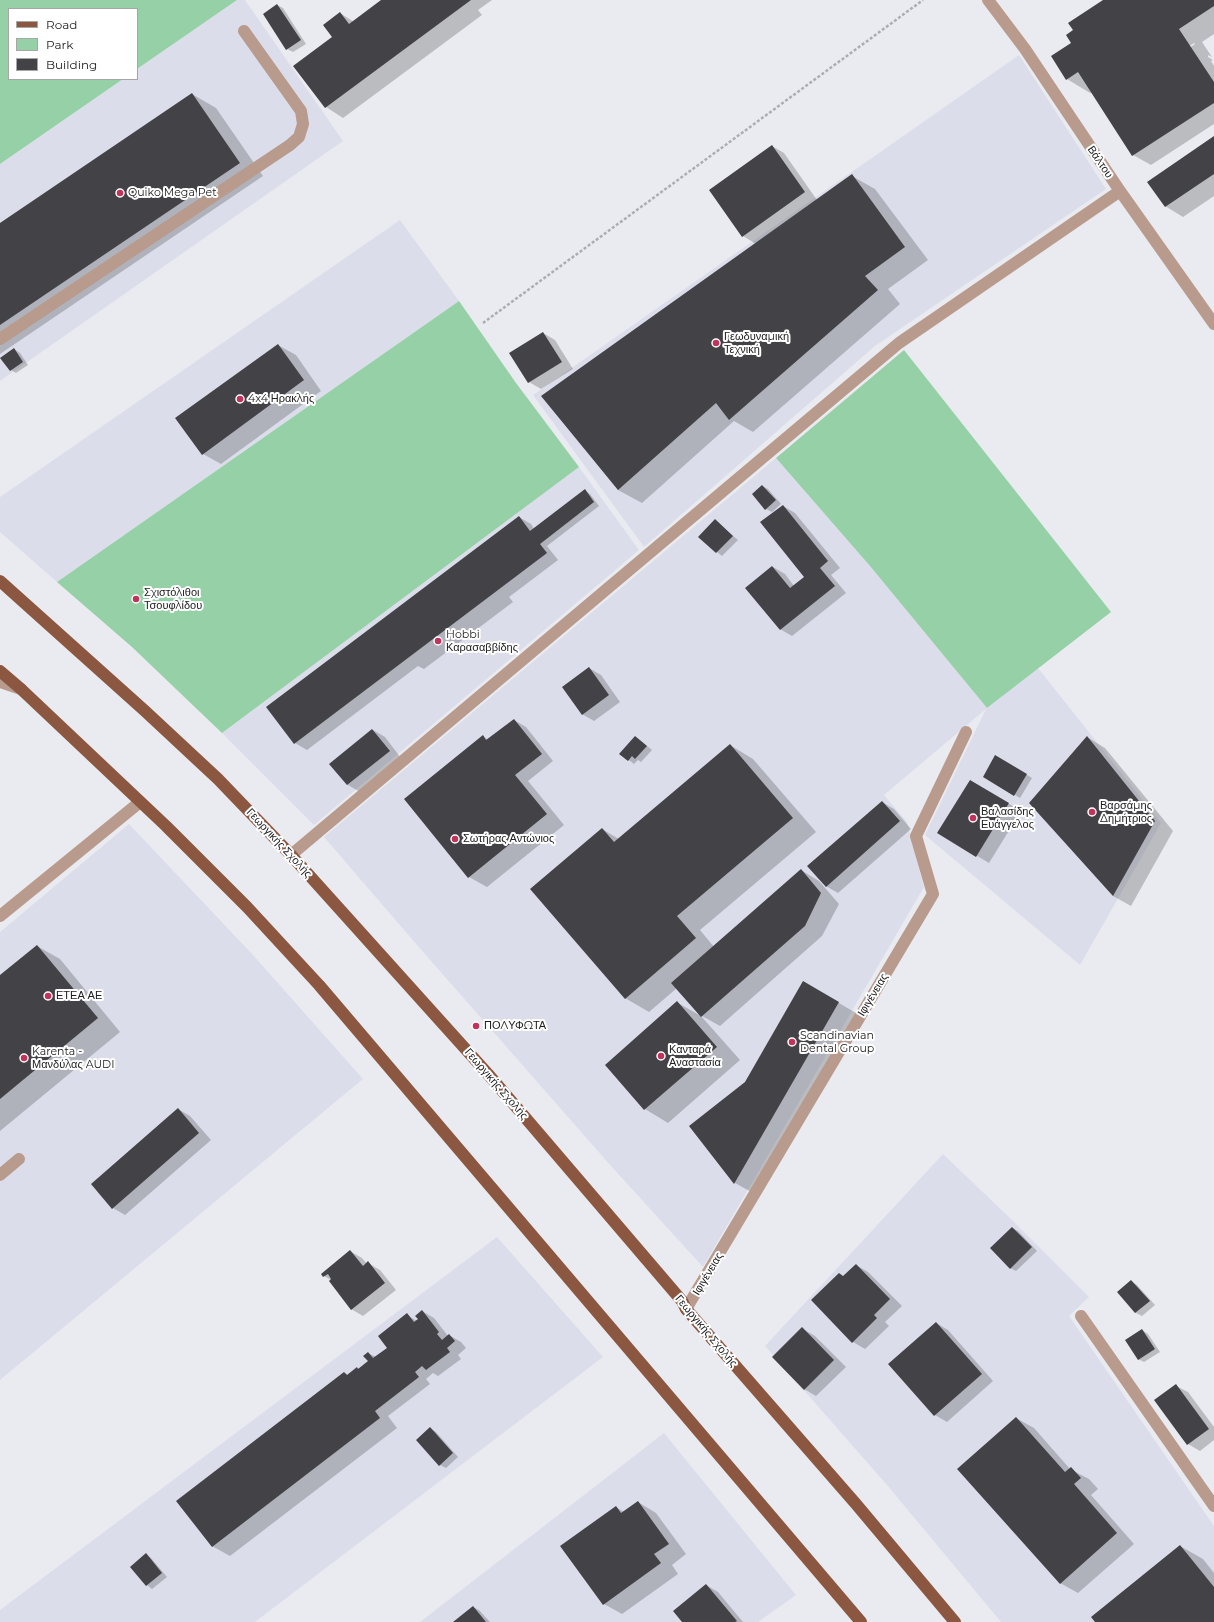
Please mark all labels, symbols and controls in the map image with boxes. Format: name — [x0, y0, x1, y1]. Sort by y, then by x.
legend — [8, 8, 138, 80]
text: Road — [46, 17, 77, 32]
text: Park — [46, 37, 73, 52]
text: Building — [46, 57, 97, 72]
street label: Βάλτου — [1084, 143, 1116, 181]
place label: Quiko Mega Pet — [128, 186, 217, 200]
marker: Quiko Mega Pet — [115, 188, 125, 198]
place label: Γεωδυναμική Τεχνική — [724, 330, 789, 356]
marker: Γεωδυναμική Τεχνική — [711, 338, 721, 348]
place label: 4x4 Ηρακλής — [248, 392, 314, 406]
marker: 4x4 Ηρακλής — [235, 394, 245, 404]
place label: Σχιστόλιθοι Τσουφλίδου — [144, 586, 202, 612]
marker: Σχιστόλιθοι Τσουφλίδου — [131, 594, 141, 604]
place label: Hobbi Καρασαββίδης — [446, 628, 518, 654]
marker: Hobbi Καρασαββίδης — [433, 636, 443, 646]
place label: Βαρσάμης Δημήτριος — [1100, 799, 1152, 825]
place label: Βαλασίδης Ευάγγελος — [981, 805, 1034, 831]
street label: Γεωργικής Σχολής — [244, 806, 314, 880]
marker: Βαρσάμης Δημήτριος — [1087, 807, 1097, 817]
marker: Βαλασίδης Ευάγγελος — [968, 813, 978, 823]
place label: Σωτήρας Αντώνιος — [463, 832, 554, 846]
marker: Σωτήρας Αντώνιος — [450, 834, 460, 844]
street label: Ιφιγένειας — [855, 971, 891, 1019]
place label: ΕΤΕΑ ΑΕ — [56, 989, 102, 1003]
marker: ΕΤΕΑ ΑΕ — [43, 991, 53, 1001]
place label: ΠΟΛΥΦΩΤΑ — [484, 1019, 546, 1033]
marker: ΠΟΛΥΦΩΤΑ — [471, 1021, 481, 1031]
place label: Scandinavian Dental Group — [800, 1029, 874, 1055]
marker: Scandinavian Dental Group — [787, 1037, 797, 1047]
place label: Κανταρά Αναστασία — [669, 1043, 721, 1069]
place label: Karenta - Μανδύλας AUDI — [32, 1045, 115, 1071]
street label: Γεωργικής Σχολής — [462, 1046, 530, 1122]
marker: Κανταρά Αναστασία — [656, 1051, 666, 1061]
marker: Karenta - Μανδύλας AUDI — [19, 1053, 29, 1063]
street label: Ιφιγένειας — [690, 1250, 726, 1298]
street label: Γεωργικής Σχολής — [672, 1292, 740, 1370]

